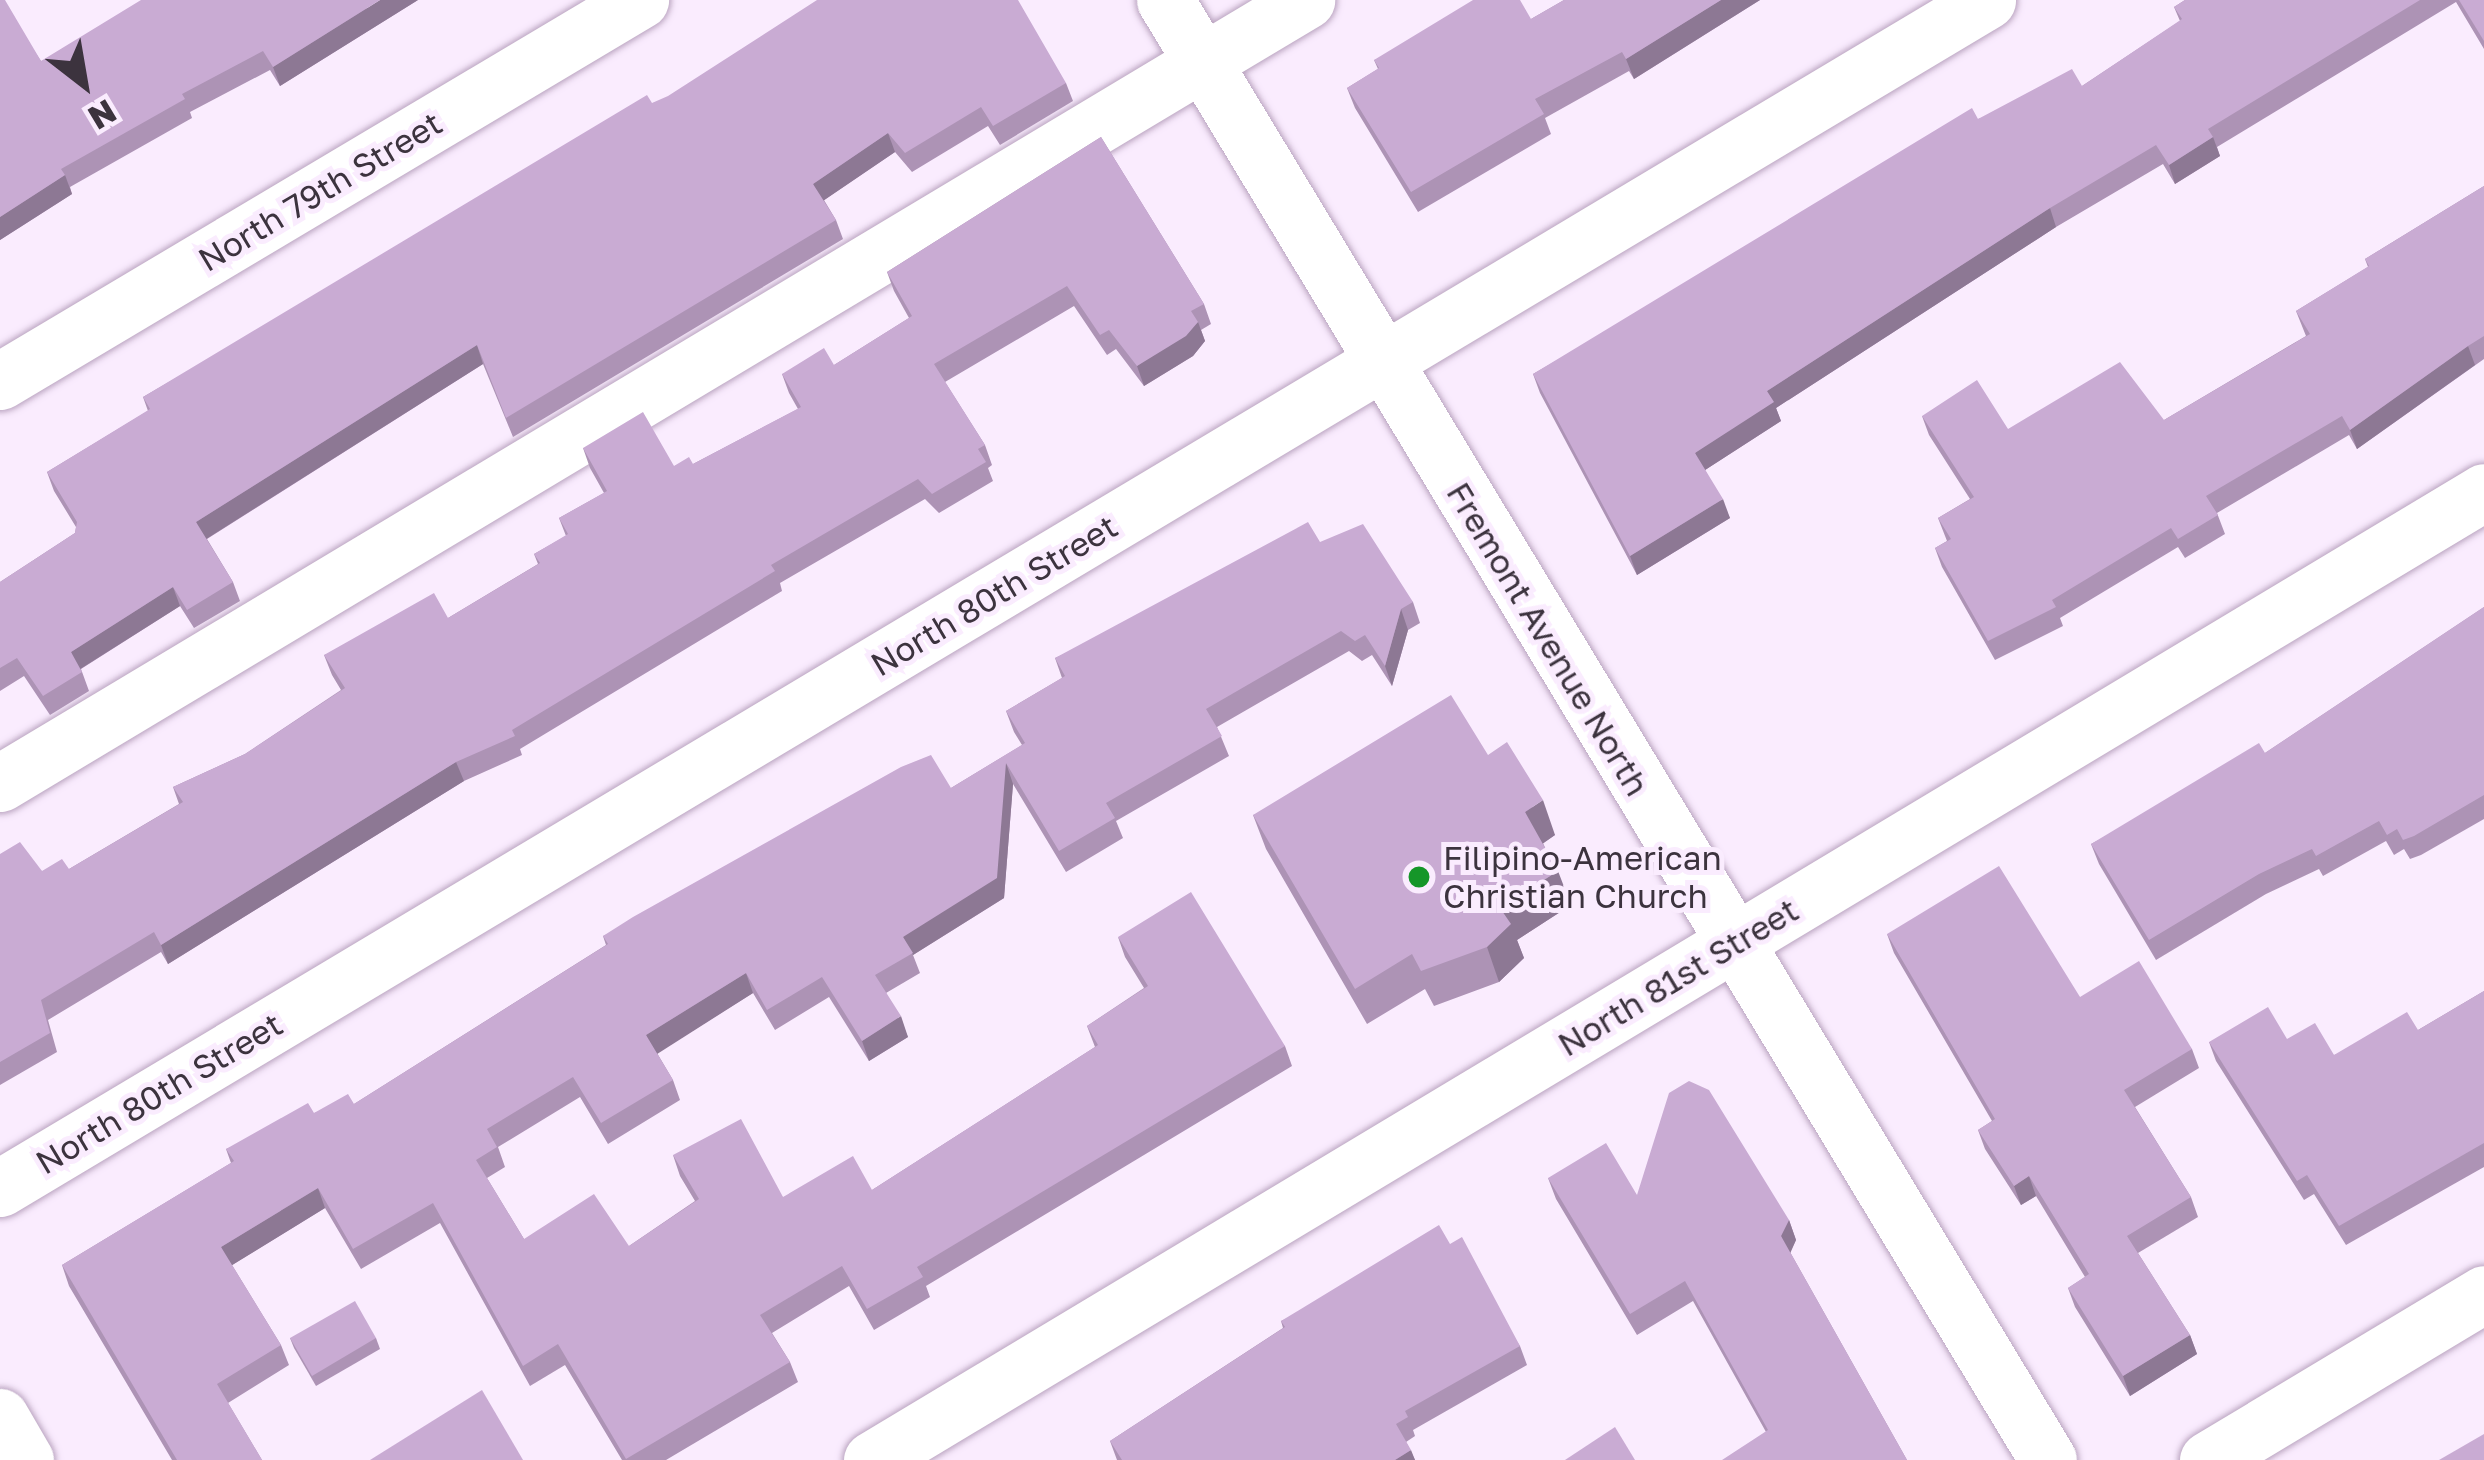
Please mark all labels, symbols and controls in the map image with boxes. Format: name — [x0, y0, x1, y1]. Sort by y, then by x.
north arrow — [24, 24, 144, 144]
text: N — [82, 92, 124, 138]
street label: North 79th Street — [191, 103, 449, 279]
street label: Fremont Avenue North — [1439, 475, 1657, 803]
street label: North 80th Street — [864, 506, 1124, 684]
place label: Filipino-American Christian Church — [1443, 838, 1722, 916]
marker: Filipino-American Christian Church — [1406, 864, 1432, 890]
street label: North 81st Street — [1551, 890, 1805, 1064]
street label: North 80th Street — [29, 1004, 289, 1182]

